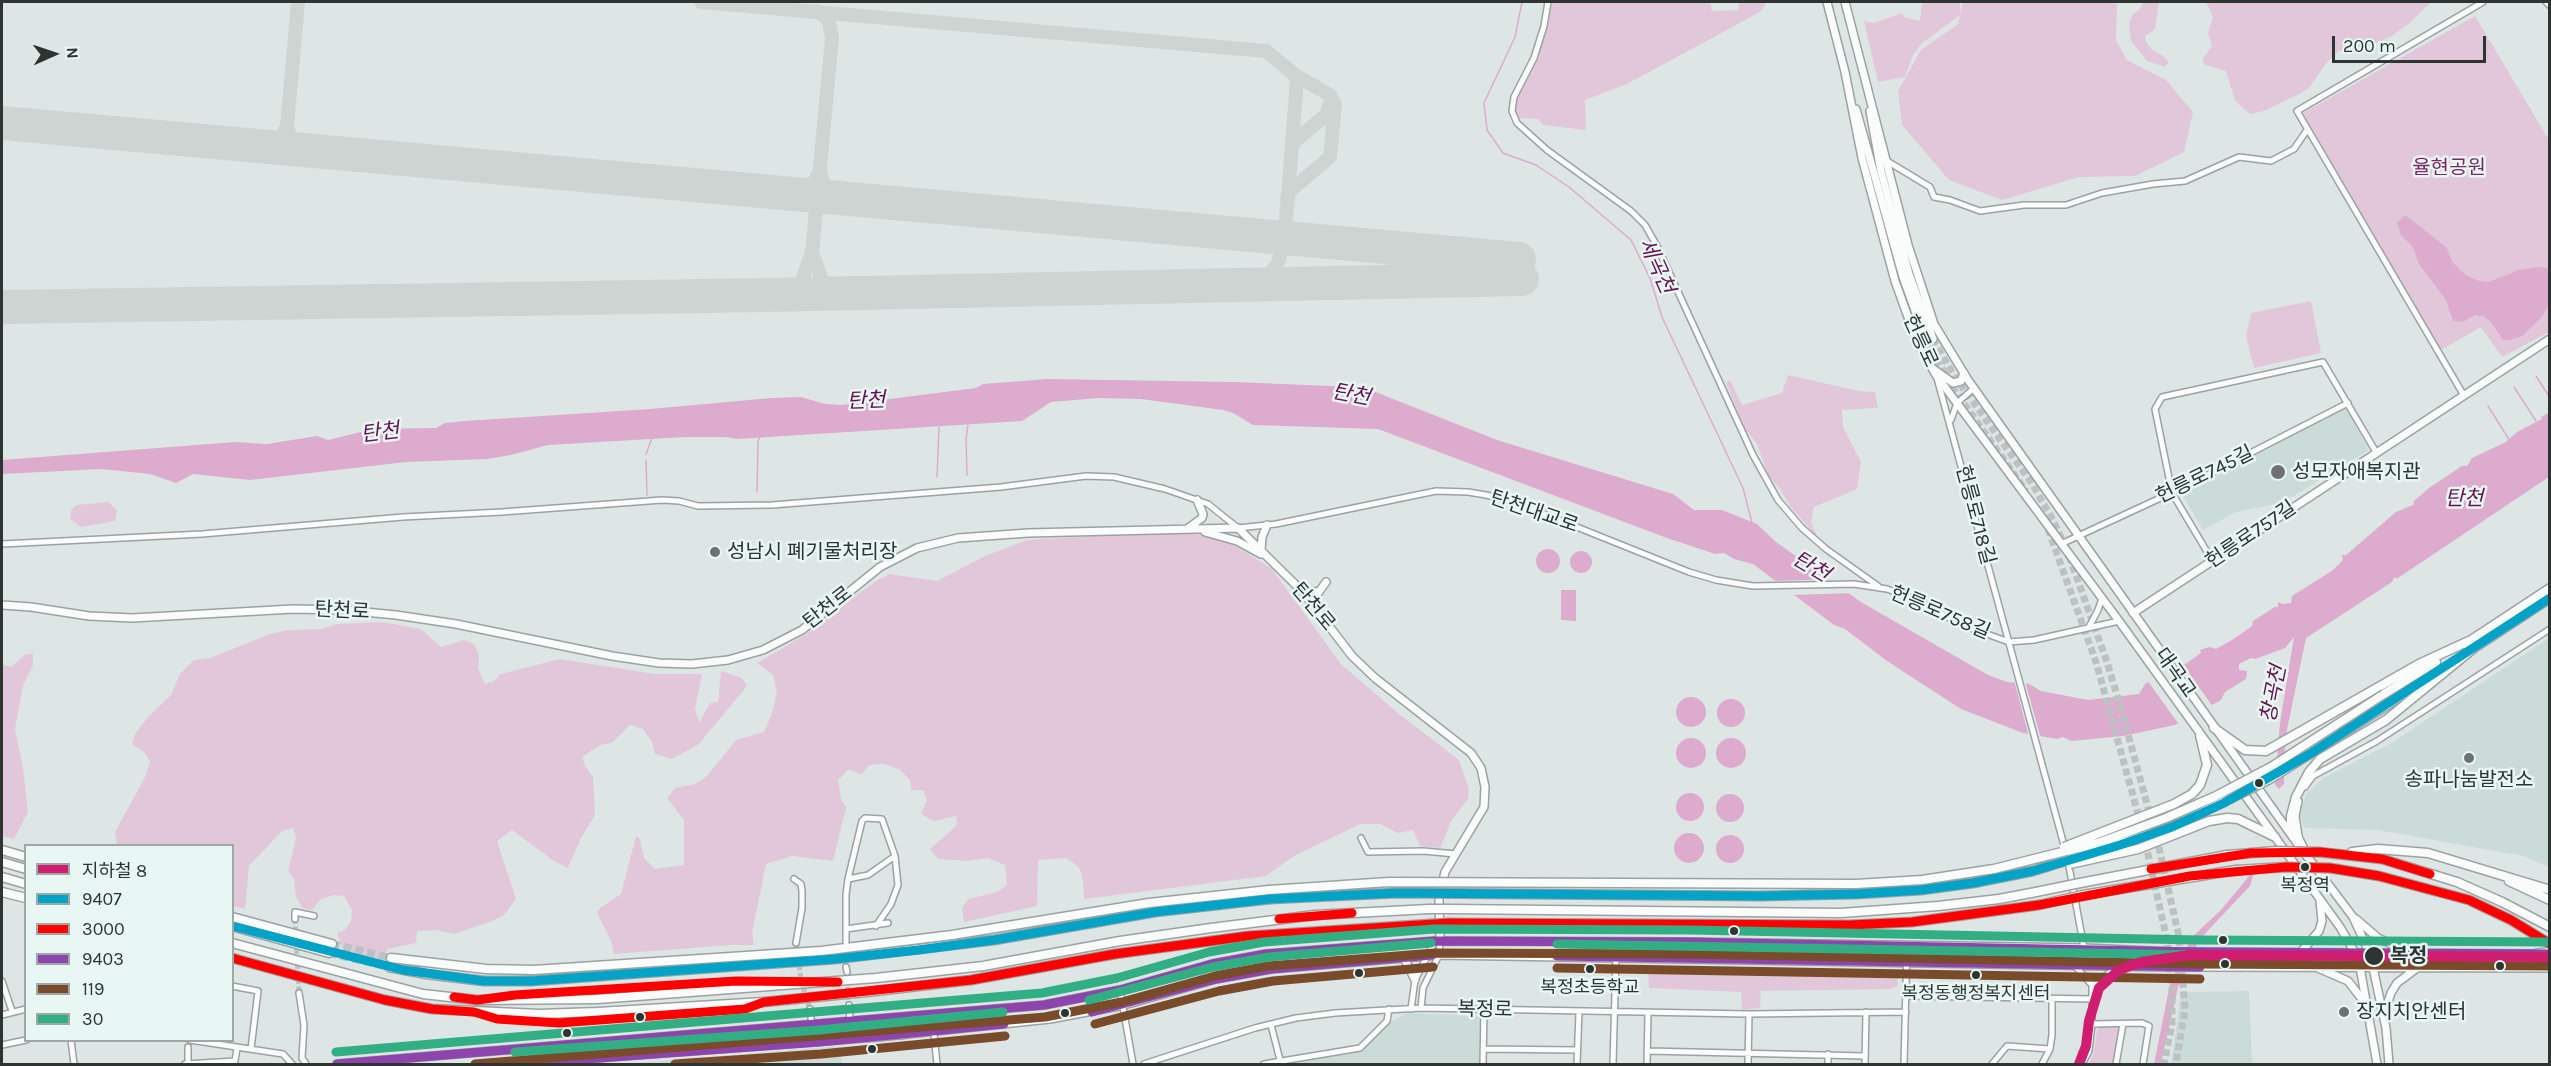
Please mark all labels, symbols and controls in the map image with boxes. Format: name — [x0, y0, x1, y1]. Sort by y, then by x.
north arrow — [24, 24, 84, 84]
scale bar — [2335, 24, 2490, 62]
text: 200 m — [2343, 35, 2396, 57]
text: N — [63, 47, 82, 59]
park label: 율현공원 — [2412, 156, 2486, 180]
water label: 세곡천 — [1633, 234, 1679, 298]
street label: 헌릉로 — [1897, 311, 1943, 371]
water label: 탄천 — [1330, 379, 1372, 411]
water label: 탄천 — [846, 388, 886, 414]
water label: 탄천 — [359, 418, 401, 448]
street label: 헌릉로745길 — [2152, 441, 2258, 509]
place label: 성모자애복지관 — [2292, 460, 2421, 484]
street label: 헌릉로718길 — [1950, 463, 2000, 567]
marker: 성모자애복지관 — [2269, 463, 2287, 481]
street label: 탄천대교로 — [1487, 486, 1581, 538]
water label: 탄천 — [2445, 486, 2483, 512]
street label: 헌릉로757길 — [2201, 496, 2301, 574]
place label: 성남시 폐기물처리장 — [727, 540, 897, 564]
marker: 성남시 폐기물처리장 — [708, 545, 722, 559]
water label: 탄천 — [1788, 546, 1834, 588]
street label: 탄천로 — [1286, 578, 1340, 636]
street label: 헌릉로758길 — [1886, 581, 1994, 645]
street label: 탄천로 — [799, 582, 857, 634]
street label: 탄천로 — [314, 598, 370, 624]
street label: 대곡교 — [2149, 644, 2201, 702]
water label: 창곡천 — [2256, 663, 2292, 725]
marker: 송파나눔발전소 — [2462, 751, 2476, 765]
place label: 송파나눔발전소 — [2405, 768, 2533, 792]
unlabelled marker — [2253, 777, 2265, 789]
legend — [24, 844, 234, 1042]
text: 지하철 8 — [82, 860, 147, 882]
marker: 복정역 — [2299, 861, 2311, 873]
place label: 복정역 — [2280, 875, 2330, 897]
text: 9407 — [82, 888, 122, 910]
text: 3000 — [82, 918, 125, 940]
unlabelled marker — [1728, 925, 1740, 937]
unlabelled marker — [2217, 934, 2229, 946]
place label: 복정 — [2390, 944, 2427, 968]
marker: 복정 — [2363, 945, 2385, 967]
text: 9403 — [82, 948, 124, 970]
unlabelled marker — [2219, 958, 2231, 970]
unlabelled marker — [2494, 960, 2506, 972]
marker: 복정초등학교 — [1584, 963, 1596, 975]
unlabelled marker — [1353, 967, 1365, 979]
marker: 복정동행정복지센터 — [1970, 969, 1982, 981]
place label: 복정초등학교 — [1540, 977, 1640, 999]
text: 119 — [82, 978, 104, 1000]
place label: 복정동행정복지센터 — [1901, 983, 2051, 1005]
street label: 복정로 — [1457, 998, 1513, 1022]
place label: 장지치안센터 — [2356, 1000, 2466, 1024]
marker: 장지치안센터 — [2337, 1005, 2351, 1019]
unlabelled marker — [1059, 1007, 1071, 1019]
text: 30 — [82, 1008, 103, 1030]
unlabelled marker — [634, 1011, 646, 1023]
unlabelled marker — [561, 1027, 573, 1039]
unlabelled marker — [866, 1043, 878, 1055]

